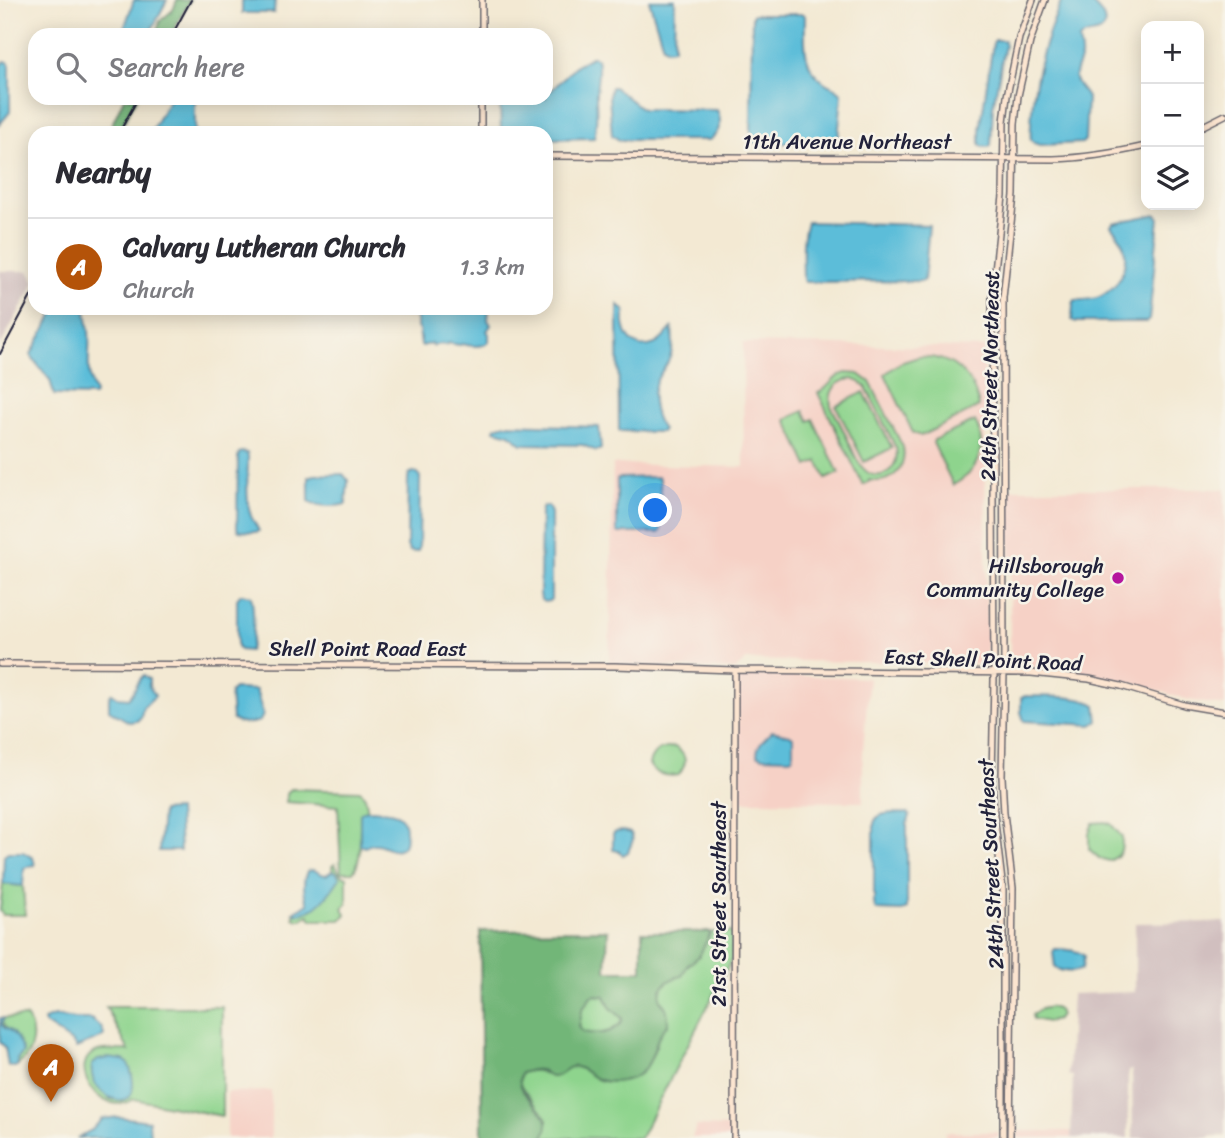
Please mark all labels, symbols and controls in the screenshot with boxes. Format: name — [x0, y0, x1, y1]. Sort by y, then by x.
map controls — [1141, 21, 1204, 210]
button: + — [1141, 21, 1204, 84]
search box — [28, 28, 553, 105]
text: Search here — [108, 44, 245, 90]
icon: search — [52, 48, 90, 86]
button: − — [1141, 84, 1204, 147]
street label: 11th Avenue Northeast — [743, 123, 953, 161]
text: Nearby — [56, 145, 151, 199]
button: layers — [1141, 147, 1204, 210]
text: Calvary Lutheran Church — [123, 224, 406, 270]
text: A — [71, 247, 87, 288]
text: 1.3 km — [460, 247, 525, 288]
text: Church — [123, 270, 195, 311]
street label: 24th Street Northeast — [969, 271, 1011, 481]
your location — [638, 493, 672, 527]
place label: Hillsborough Community College — [927, 547, 1104, 609]
marker: Hillsborough Community College — [1110, 570, 1126, 586]
street label: Shell Point Road East — [269, 630, 467, 668]
street label: East Shell Point Road — [883, 638, 1085, 683]
street label: 24th Street Southeast — [966, 756, 1015, 970]
street label: 21st Street Southeast — [700, 800, 738, 1007]
pin: A — [28, 1044, 74, 1102]

